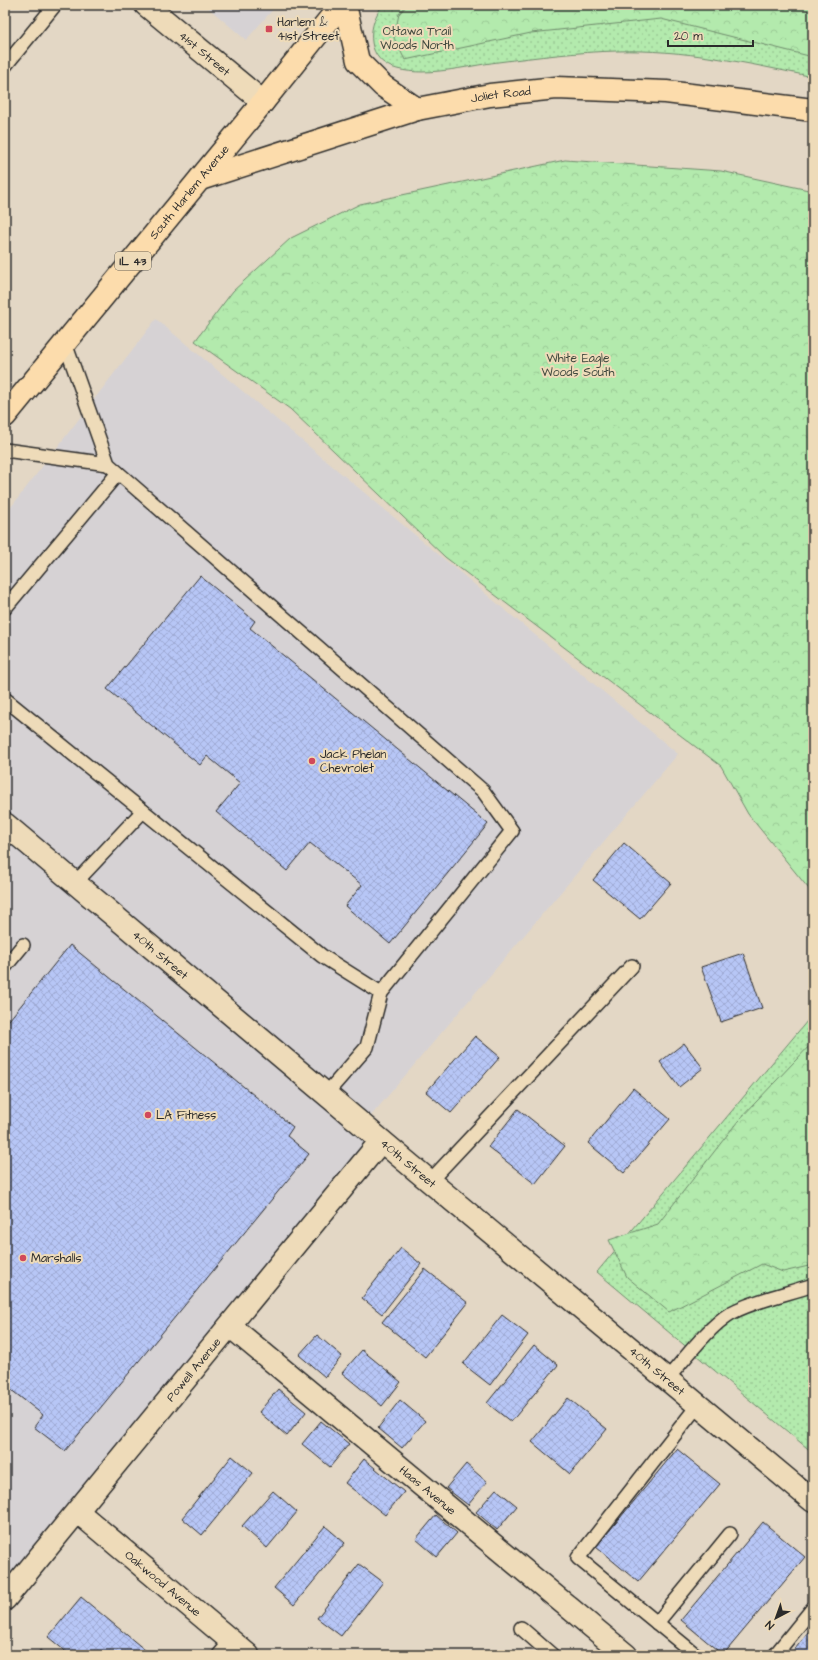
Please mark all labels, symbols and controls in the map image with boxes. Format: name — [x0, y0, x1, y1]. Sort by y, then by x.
place label: Harlem & 41st Street — [277, 14, 340, 45]
scale bar — [668, 22, 753, 48]
park label: Ottawa Trail Woods North — [380, 23, 454, 54]
marker: Harlem & 41st Street — [264, 24, 274, 34]
street label: 41st Street — [175, 27, 234, 80]
text: 20 m — [674, 28, 703, 45]
street label: Joliet Road — [469, 83, 532, 108]
street label: South Harlem Avenue — [146, 141, 234, 243]
road number: IL 43 — [115, 252, 151, 270]
park label: White Eagle Woods South — [541, 350, 615, 381]
place label: Jack Phelan Chevrolet — [320, 746, 386, 777]
marker: Jack Phelan Chevrolet — [307, 756, 317, 766]
street label: 40th Street — [128, 927, 192, 984]
place label: LA Fitness — [156, 1107, 216, 1124]
marker: LA Fitness — [143, 1110, 153, 1120]
street label: 40th Street — [376, 1135, 440, 1192]
place label: Marshalls — [31, 1250, 82, 1267]
marker: Marshalls — [18, 1253, 28, 1263]
street label: Powell Avenue — [162, 1334, 226, 1405]
street label: 40th Street — [625, 1343, 689, 1400]
street label: Haas Avenue — [395, 1462, 460, 1520]
street label: Oakwood Avenue — [121, 1547, 205, 1621]
north arrow — [756, 1598, 796, 1638]
text: N — [762, 1617, 777, 1633]

